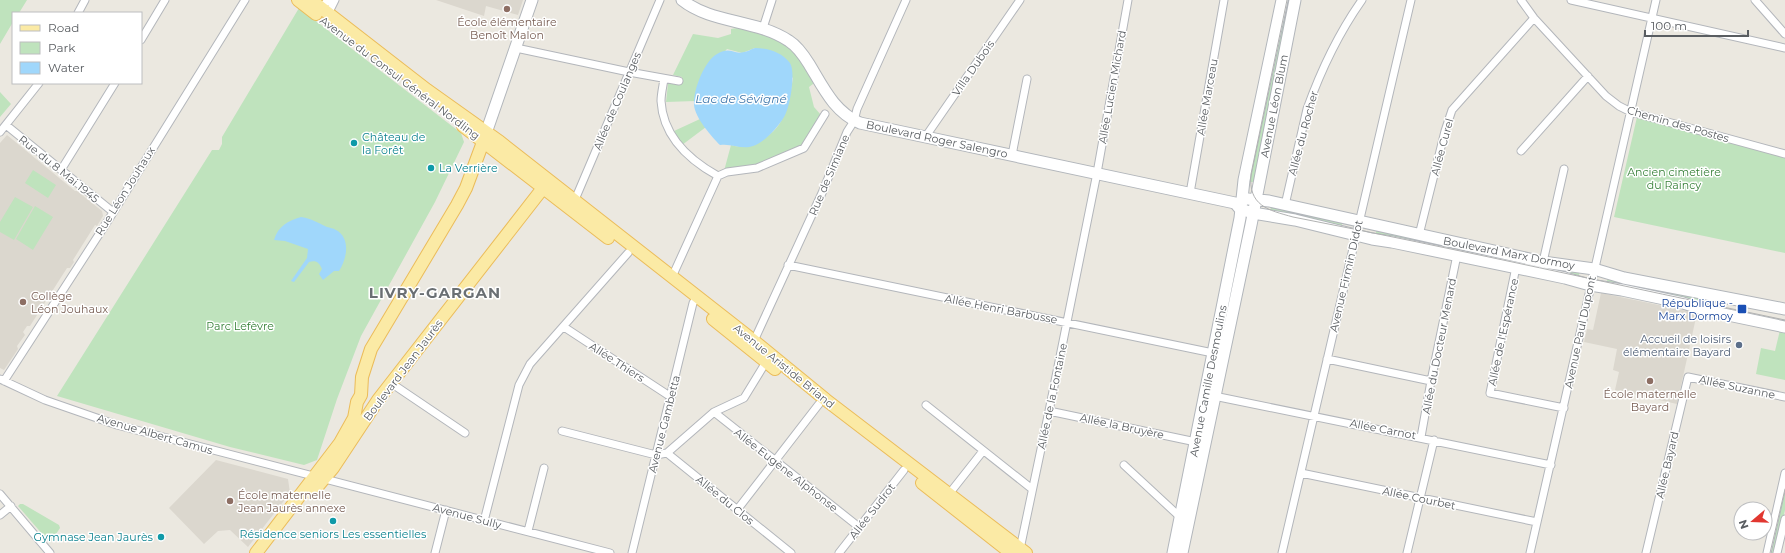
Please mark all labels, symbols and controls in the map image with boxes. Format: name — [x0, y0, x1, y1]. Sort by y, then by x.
marker: École élémentaire Benoît Malon — [502, 4, 512, 14]
legend — [12, 12, 142, 84]
scale bar — [1645, 12, 1748, 38]
street label: Avenue du Consul Général Nordling — [317, 13, 483, 143]
place label: École élémentaire Benoît Malon — [457, 15, 557, 42]
text: 100 m — [1651, 18, 1687, 33]
text: Road — [48, 20, 79, 35]
street label: Allée Lucien Michard — [1095, 29, 1129, 145]
street label: Villa Dubois — [949, 37, 998, 99]
text: Park — [48, 40, 76, 55]
street label: Allée de Coulanges — [590, 49, 644, 152]
street label: Avenue Léon Blum — [1257, 53, 1291, 159]
street label: Allée Marceau — [1193, 58, 1221, 136]
text: Water — [48, 60, 85, 75]
street label: Allée du Rocher — [1285, 89, 1321, 177]
water label: Lac de Sévigné — [695, 91, 787, 106]
street label: Chemin des Postes — [1625, 103, 1731, 145]
street label: Boulevard Roger Salengro — [865, 117, 1009, 161]
street label: Allée Curel — [1428, 117, 1456, 177]
place label: Château de la Forêt — [362, 130, 426, 157]
street label: Rue du 8 Mai 1945 — [16, 132, 102, 206]
street label: Rue de Simiane — [806, 132, 853, 218]
marker: Château de la Forêt — [349, 138, 359, 148]
street label: Rue Léon Jouhaux — [92, 144, 158, 238]
place label: La Verrière — [439, 161, 498, 175]
marker: La Verrière — [426, 163, 436, 173]
park label: Ancien cimetière du Raincy — [1627, 165, 1721, 192]
street label: Avenue Firmin Didot — [1326, 218, 1366, 333]
street label: Boulevard Marx Dormoy — [1442, 233, 1576, 273]
street label: Avenue Paul Dupont — [1561, 274, 1599, 390]
street label: Allée du Docteur Menard — [1419, 277, 1459, 415]
street label: Allée de l'Espérance — [1485, 277, 1521, 387]
district label: LIVRY-GARGAN — [369, 283, 501, 302]
place label: Collège Léon Jouhaux — [31, 289, 108, 316]
street label: Allée Henri Barbusse — [943, 291, 1059, 327]
place label: République - Marx Dormoy — [1658, 296, 1733, 323]
marker: Collège Léon Jouhaux — [18, 297, 28, 307]
street label: Avenue Camille Desmoulins — [1186, 303, 1230, 458]
marker: République - Marx Dormoy — [1736, 303, 1748, 315]
street label: Boulevard Jean Jaurès — [360, 316, 446, 423]
park label: Parc Lefèvre — [206, 319, 274, 333]
street label: Avenue Aristide Briand — [731, 321, 837, 411]
place label: Accueil de loisirs élémentaire Bayard — [1623, 332, 1732, 359]
street label: Allée Thiers — [587, 339, 648, 385]
marker: Accueil de loisirs élémentaire Bayard — [1734, 340, 1744, 350]
street label: Allée de la Fontaine — [1034, 341, 1070, 450]
street label: Allée Suzanne — [1698, 372, 1777, 402]
street label: Avenue Gambetta — [645, 374, 683, 474]
marker: École maternelle Bayard — [1645, 376, 1655, 386]
place label: École maternelle Bayard — [1604, 387, 1697, 414]
street label: Allée la Bruyère — [1079, 410, 1166, 442]
street label: Avenue Albert Camus — [95, 411, 215, 457]
street label: Allée Carnot — [1349, 416, 1418, 442]
street label: Allée Eugène Alphonse — [731, 425, 841, 515]
street label: Allée Bayard — [1652, 430, 1682, 500]
street label: Allée du Clos — [693, 472, 757, 528]
street label: Allée Sudrot — [846, 480, 899, 542]
street label: Allée Courbet — [1381, 483, 1458, 513]
place label: École maternelle Jean Jaurès annexe — [237, 488, 346, 515]
marker: École maternelle Jean Jaurès annexe — [225, 496, 235, 506]
street label: Avenue Sully — [431, 500, 503, 532]
north arrow — [1733, 501, 1773, 541]
marker: Résidence seniors Les essentielles — [328, 516, 338, 526]
text: N — [1735, 518, 1752, 531]
place label: Résidence seniors Les essentielles — [240, 527, 427, 541]
place label: Gymnase Jean Jaurès — [34, 530, 154, 544]
marker: Gymnase Jean Jaurès — [156, 532, 166, 542]

